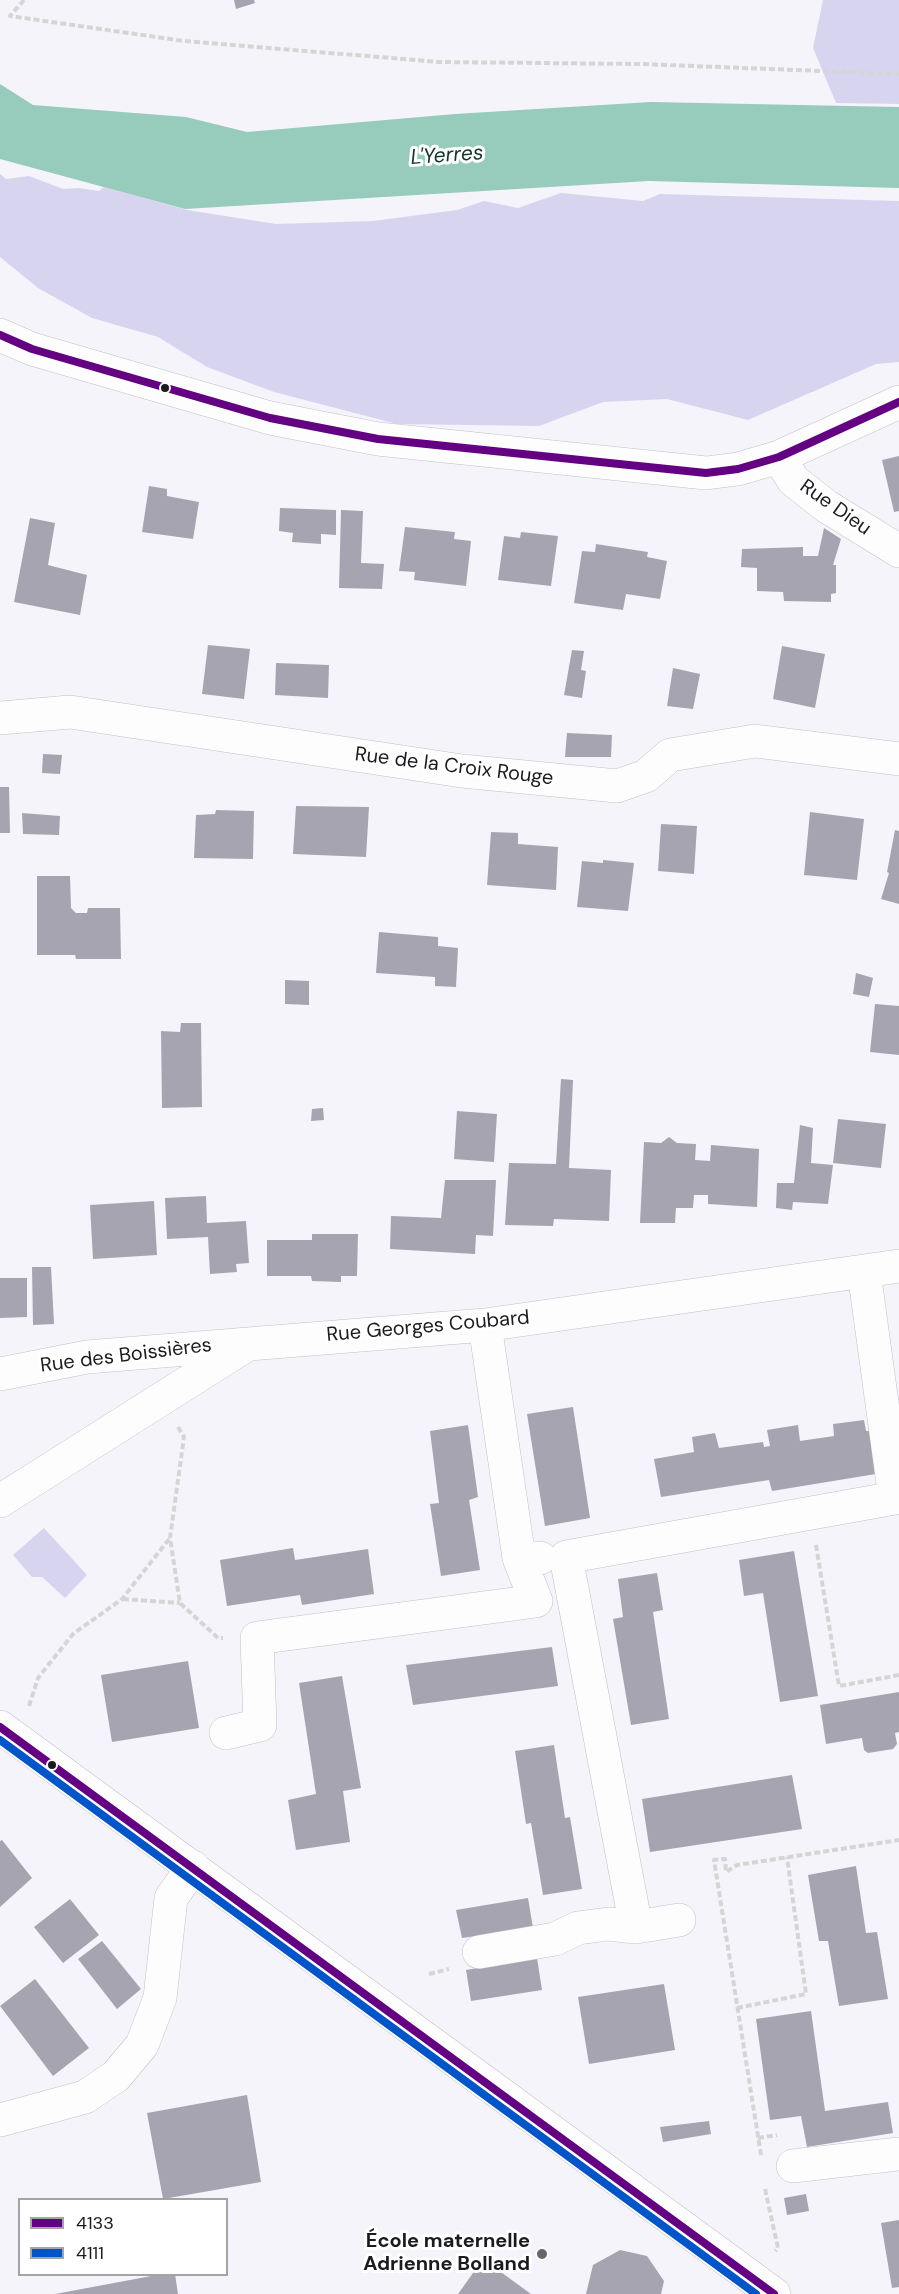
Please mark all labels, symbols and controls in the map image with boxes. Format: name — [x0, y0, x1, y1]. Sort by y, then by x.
water label: L'Yerres — [410, 141, 484, 171]
unlabelled marker — [159, 382, 171, 394]
street label: Rue Dieu — [795, 475, 875, 541]
street label: Rue de la Croix Rouge — [353, 743, 555, 791]
street label: Rue Georges Coubard — [326, 1306, 530, 1348]
street label: Rue des Boissières — [39, 1334, 213, 1378]
unlabelled marker — [46, 1759, 58, 1771]
legend — [18, 2198, 228, 2276]
text: 4133 — [76, 2211, 114, 2235]
place label: École maternelle Adrienne Bolland — [363, 2230, 530, 2277]
text: 4111 — [76, 2241, 104, 2265]
marker: École maternelle Adrienne Bolland — [535, 2247, 549, 2261]

